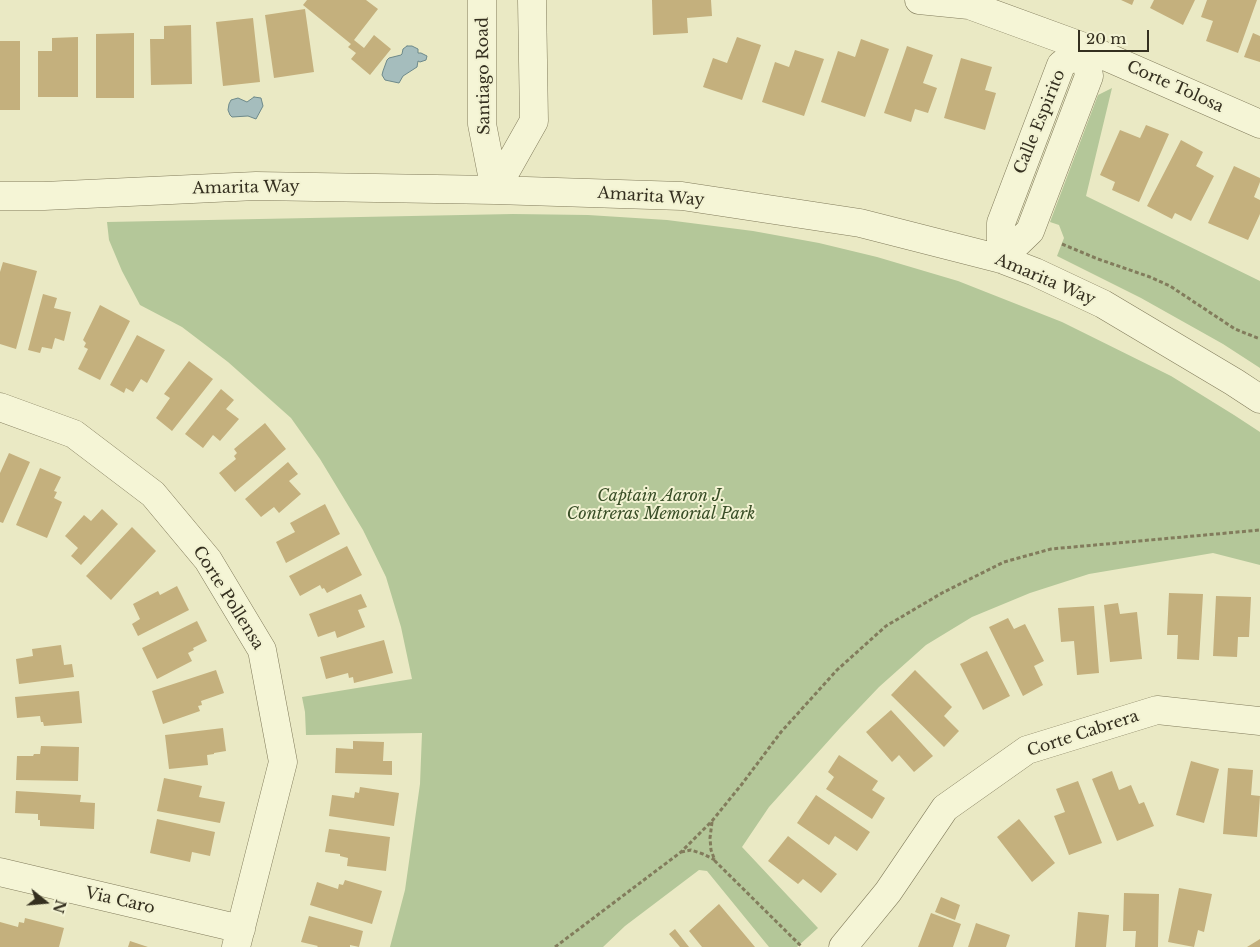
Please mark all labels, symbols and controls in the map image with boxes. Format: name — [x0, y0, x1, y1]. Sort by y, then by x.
street label: Santiago Road — [473, 17, 495, 135]
scale bar — [1080, 20, 1151, 52]
text: 20 m — [1086, 29, 1126, 48]
street label: Corte Tolosa — [1124, 57, 1226, 117]
street label: Calle Espirito — [1010, 67, 1070, 177]
street label: Amarita Way — [192, 177, 300, 199]
street label: Amarita Way — [597, 184, 705, 210]
street label: Amarita Way — [992, 250, 1098, 310]
park label: Captain Aaron J. Contreras Memorial Park — [567, 486, 755, 524]
street label: Corte Pollensa — [188, 543, 268, 653]
street label: Corte Cabrera — [1025, 707, 1141, 761]
north arrow — [20, 877, 70, 927]
street label: Via Caro — [83, 884, 157, 918]
text: N — [49, 897, 70, 915]

